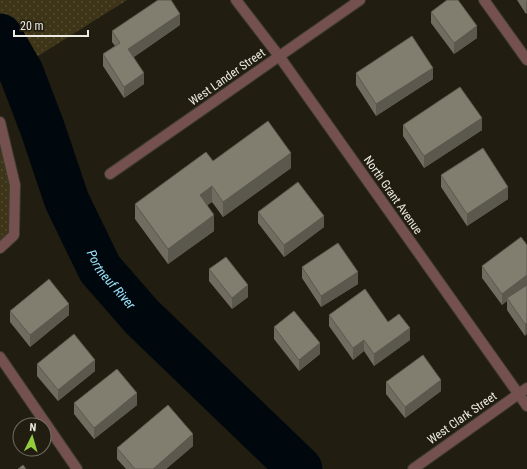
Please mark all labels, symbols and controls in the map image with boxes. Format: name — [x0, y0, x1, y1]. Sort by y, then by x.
scale bar — [14, 12, 88, 38]
text: 20 m — [20, 19, 44, 33]
street label: West Lander Street — [186, 45, 268, 108]
street label: North Grant Avenue — [361, 153, 425, 237]
water label: Portneuf River — [84, 247, 139, 313]
street label: West Clark Street — [425, 389, 500, 447]
north arrow — [12, 417, 52, 457]
text: N — [29, 421, 37, 434]

